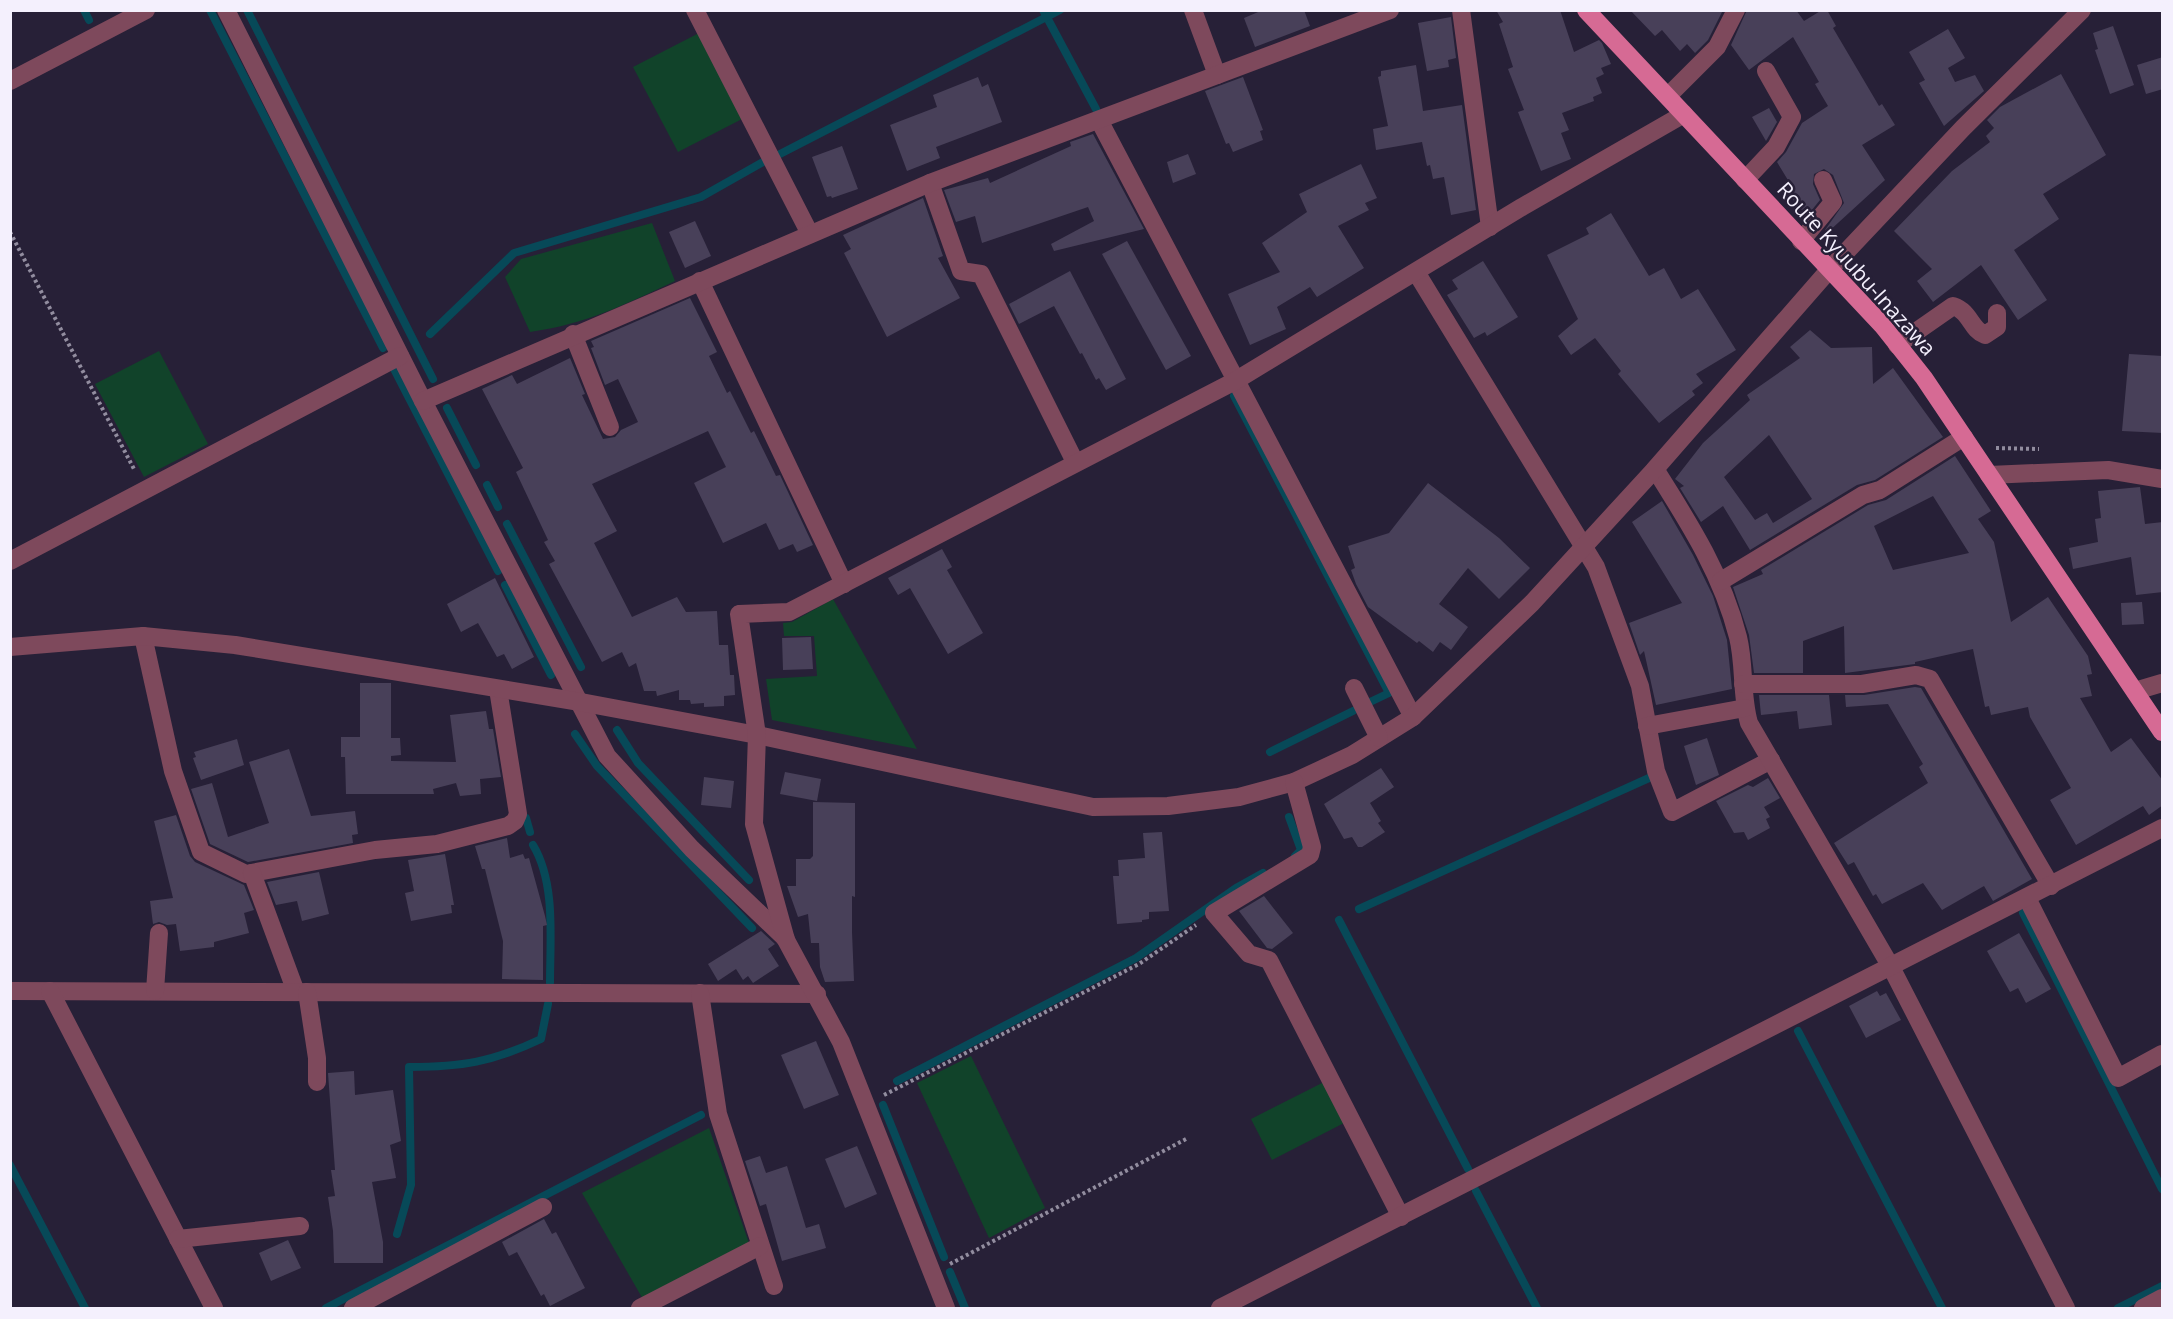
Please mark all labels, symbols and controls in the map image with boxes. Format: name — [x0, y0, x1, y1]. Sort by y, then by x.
street label: Route Kyuubu-Inazawa — [1771, 175, 1942, 361]

